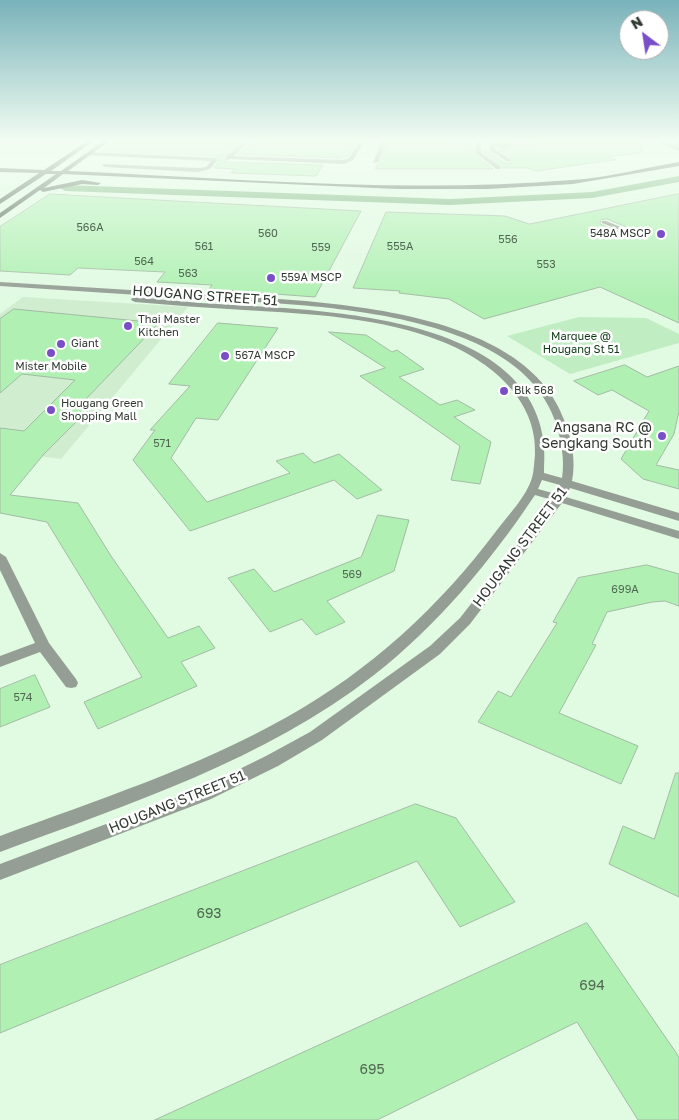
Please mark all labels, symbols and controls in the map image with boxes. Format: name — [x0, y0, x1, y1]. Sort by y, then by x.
north arrow — [619, 10, 669, 60]
text: N — [628, 13, 645, 33]
house number: 566A — [76, 221, 104, 235]
house number: 560 — [258, 227, 278, 241]
place label: 548A MSCP — [590, 227, 651, 241]
marker: 548A MSCP — [655, 228, 667, 240]
house number: 556 — [498, 233, 518, 247]
house number: 561 — [195, 240, 213, 254]
house number: 555A — [387, 240, 413, 254]
house number: 559 — [311, 241, 331, 255]
house number: 564 — [134, 255, 154, 269]
house number: 553 — [536, 258, 556, 272]
house number: 563 — [178, 267, 198, 281]
place label: 559A MSCP — [281, 271, 342, 285]
marker: 559A MSCP — [265, 272, 277, 284]
street label: HOUGANG STREET 51 — [132, 283, 278, 309]
place label: Thai Master Kitchen — [138, 313, 200, 339]
marker: Thai Master Kitchen — [122, 320, 134, 332]
park label: Marquee @ Hougang St 51 — [543, 330, 619, 356]
place label: Giant — [71, 337, 99, 351]
marker: Giant — [55, 338, 67, 350]
marker: Mister Mobile — [45, 347, 57, 359]
place label: 567A MSCP — [235, 349, 295, 363]
marker: 567A MSCP — [219, 350, 231, 362]
place label: Mister Mobile — [15, 360, 87, 374]
place label: Blk 568 — [514, 384, 554, 398]
marker: Blk 568 — [498, 385, 510, 397]
place label: Hougang Green Shopping Mall — [61, 397, 143, 423]
marker: Hougang Green Shopping Mall — [45, 404, 57, 416]
place label: Angsana RC @ Sengkang South — [541, 420, 652, 452]
marker: Angsana RC @ Sengkang South — [656, 430, 668, 442]
house number: 571 — [153, 437, 171, 451]
street label: HOUGANG STREET 51 — [470, 484, 570, 610]
house number: 569 — [342, 568, 362, 582]
house number: 699A — [611, 583, 639, 597]
house number: 574 — [14, 691, 32, 705]
street label: HOUGANG STREET 51 — [106, 767, 248, 837]
house number: 693 — [196, 906, 222, 922]
house number: 694 — [579, 978, 605, 994]
house number: 695 — [359, 1062, 385, 1078]

